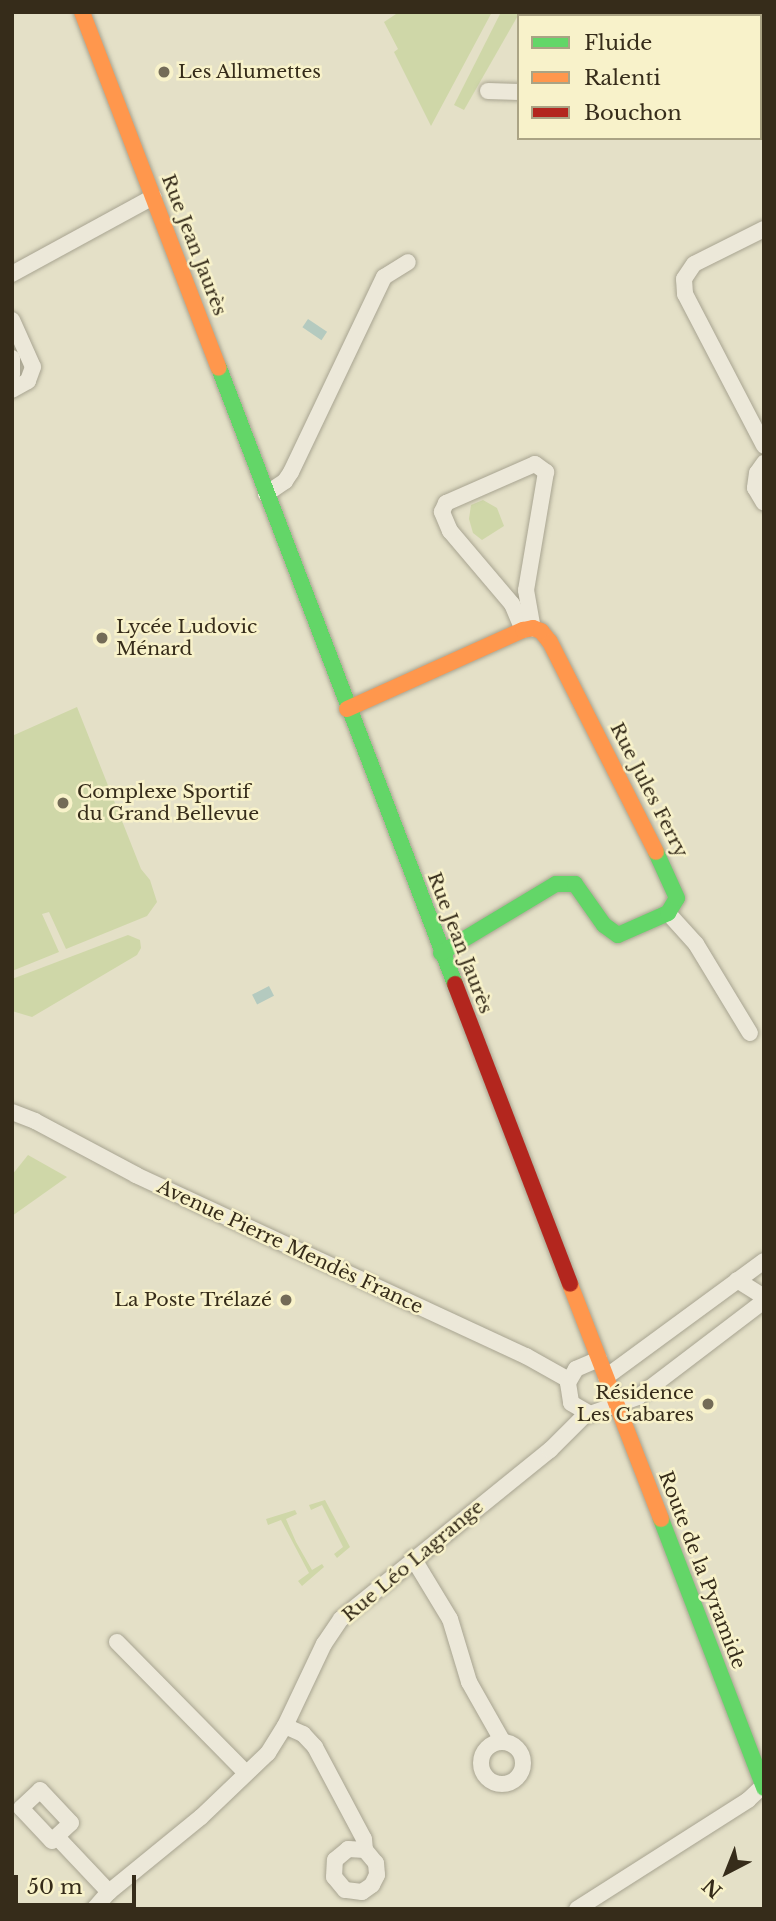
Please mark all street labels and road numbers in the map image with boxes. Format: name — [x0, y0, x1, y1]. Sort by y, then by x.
street label: Rue Jean Jaurès — [157, 171, 231, 319]
street label: Rue Jules Ferry — [605, 719, 693, 861]
street label: Rue Jean Jaurès — [423, 869, 497, 1017]
street label: Avenue Pierre Mendès France — [153, 1175, 427, 1319]
street label: Route de la Pyramide — [654, 1468, 750, 1672]
street label: Rue Léo Lagrange — [338, 1495, 488, 1627]

